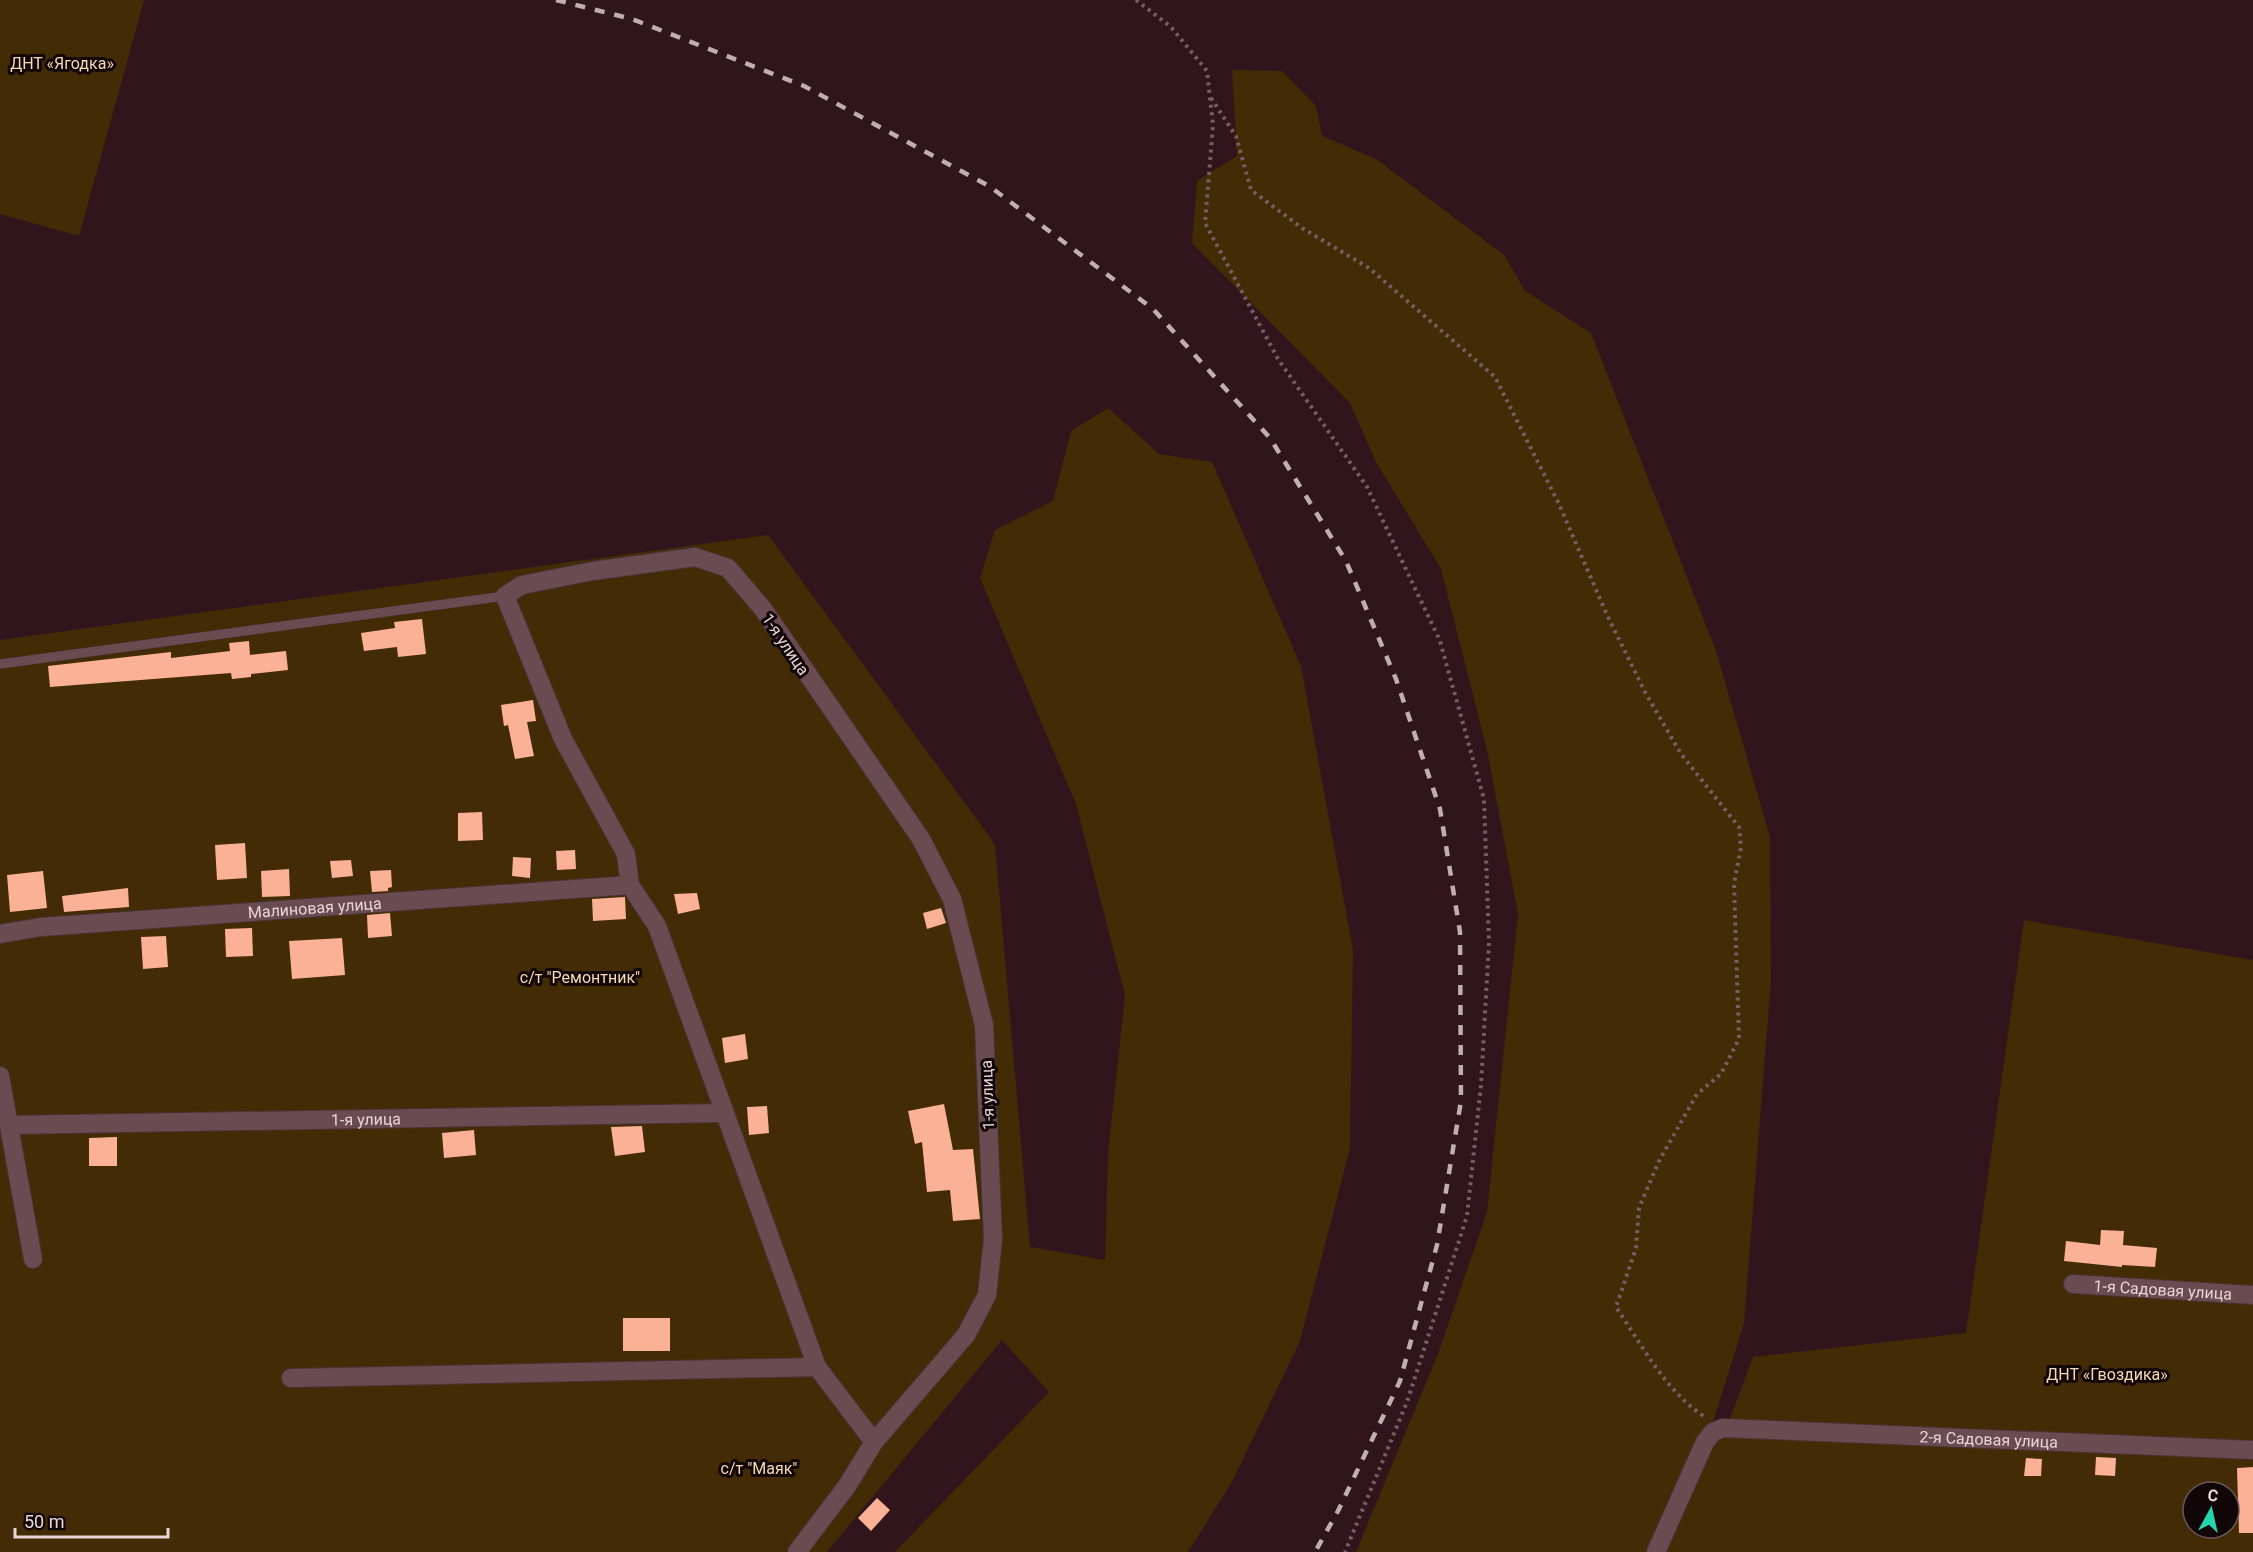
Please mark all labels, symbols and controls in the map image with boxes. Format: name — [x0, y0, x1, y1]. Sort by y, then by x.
park label: ДНТ «Ягодка» — [10, 54, 114, 73]
street label: 1-я улица — [758, 610, 813, 679]
street label: Малиновая улица — [247, 894, 382, 922]
park label: с/т "Ремонтник" — [520, 968, 640, 987]
street label: 1-я улица — [977, 1060, 998, 1130]
street label: 1-я улица — [331, 1109, 401, 1130]
street label: 1-я Садовая улица — [2093, 1276, 2233, 1304]
park label: ДНТ «Гвоздика» — [2046, 1365, 2168, 1384]
street label: 2-я Садовая улица — [1919, 1427, 2058, 1452]
park label: с/т "Маяк" — [721, 1459, 798, 1478]
north arrow — [2181, 1480, 2241, 1540]
text: С — [2207, 1486, 2220, 1506]
scale bar — [15, 1501, 168, 1539]
text: 50 m — [24, 1511, 64, 1532]

